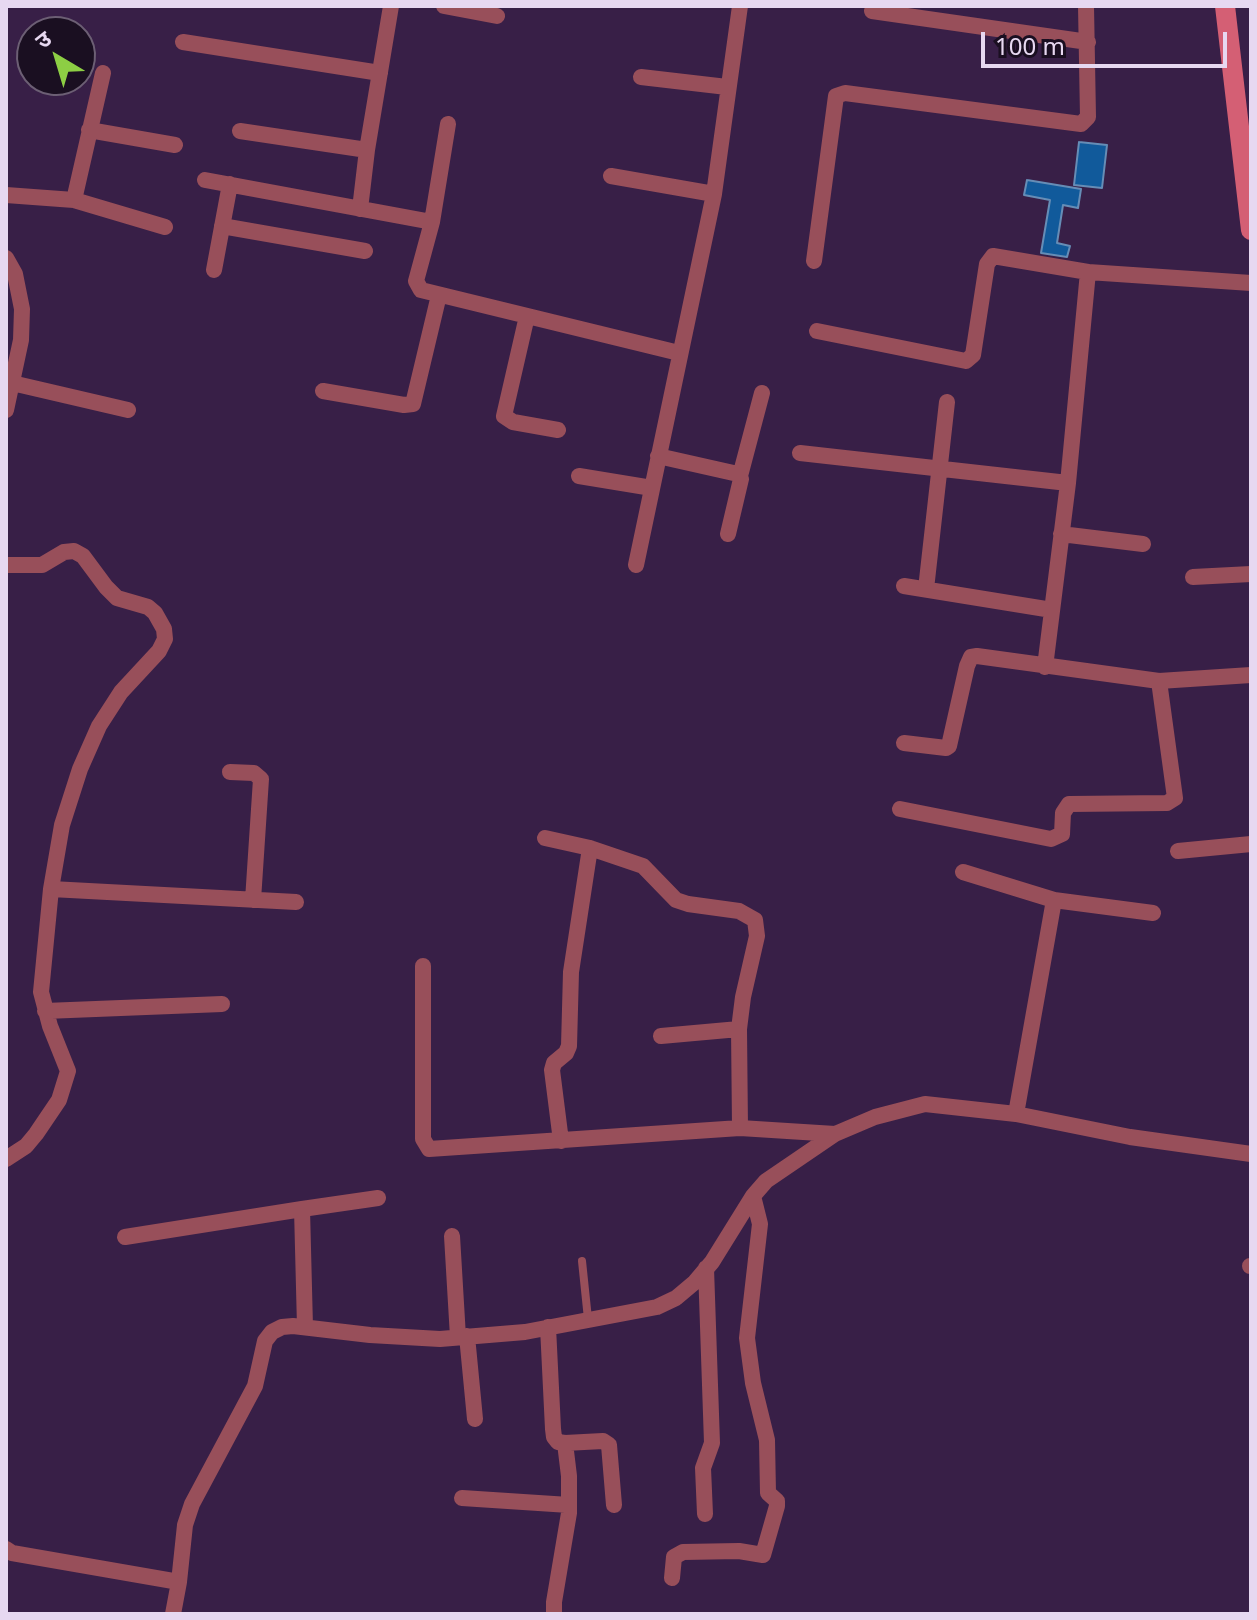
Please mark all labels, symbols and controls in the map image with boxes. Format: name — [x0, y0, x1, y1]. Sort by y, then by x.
north arrow — [16, 16, 96, 96]
scale bar — [985, 16, 1231, 66]
text: उ — [28, 23, 57, 54]
text: 100 m — [995, 29, 1065, 62]

